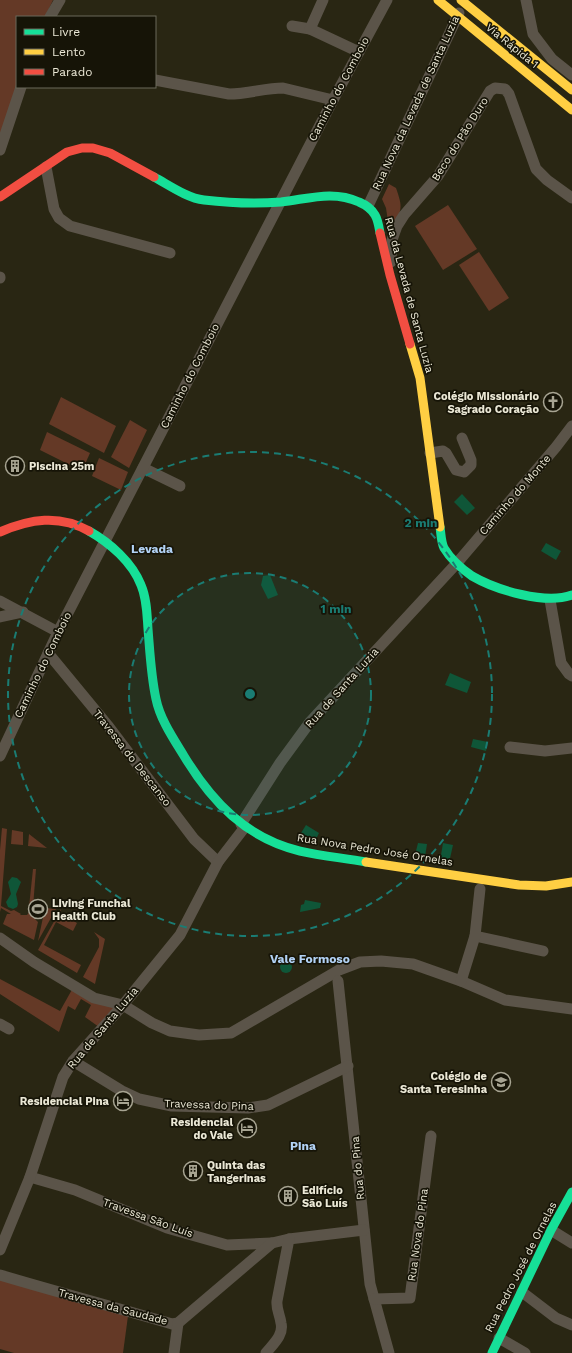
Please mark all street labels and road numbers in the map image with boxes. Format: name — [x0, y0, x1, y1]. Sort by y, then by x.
street label: Rua Nova da Levada de Santa Luzia — [370, 14, 462, 192]
street label: Via Rápida 1 — [483, 21, 541, 71]
street label: Caminho do Comboio — [306, 35, 372, 143]
street label: Beco do Pão Duro — [429, 95, 491, 183]
street label: Rua da Levada de Santa Luzia — [382, 216, 436, 374]
street label: Caminho do Comboio — [158, 321, 222, 431]
street label: Caminho do Monte — [477, 452, 553, 538]
street label: Caminho do Comboio — [12, 610, 74, 720]
street label: Rua de Santa Luzia — [303, 645, 381, 731]
street label: Travessa do Descanso — [90, 707, 174, 809]
street label: Rua Nova Pedro José Ornelas — [296, 831, 454, 869]
street label: Rua de Santa Luzia — [65, 984, 141, 1072]
street label: Travessa do Pina — [164, 1097, 254, 1113]
street label: Rua do Pina — [349, 1136, 367, 1200]
street label: Rua Nova do Pina — [405, 1188, 431, 1282]
street label: Travessa São Luís — [101, 1196, 195, 1240]
street label: Rua Pedro José de Ornelas — [482, 1199, 560, 1334]
street label: Travessa da Saudade — [57, 1286, 169, 1328]

